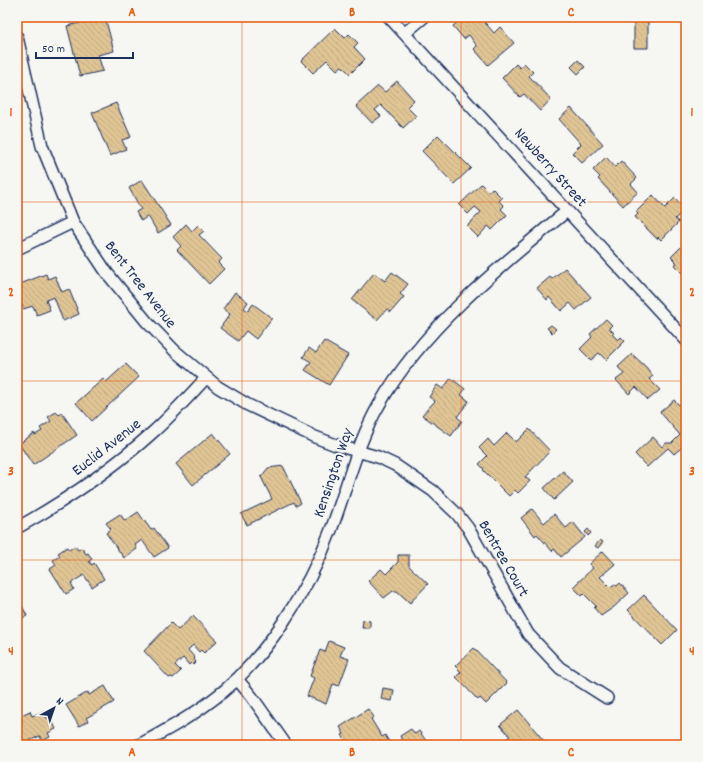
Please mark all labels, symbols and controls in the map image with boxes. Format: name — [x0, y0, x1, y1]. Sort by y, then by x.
text: A — [128, 4, 136, 23]
text: B — [349, 4, 355, 23]
text: C — [568, 4, 575, 23]
scale bar — [36, 34, 133, 60]
text: 50 m — [42, 41, 65, 58]
text: 1 — [10, 104, 13, 123]
text: 1 — [691, 104, 694, 123]
street label: Newberry Street — [508, 123, 592, 213]
street label: Bent Tree Avenue — [98, 236, 182, 334]
text: 2 — [8, 284, 14, 303]
text: 2 — [689, 284, 695, 303]
street label: Euclid Avenue — [68, 414, 146, 482]
street label: Kensington Way — [308, 425, 360, 521]
text: 3 — [8, 463, 14, 482]
text: 3 — [689, 463, 695, 482]
street label: Bentree Court — [472, 516, 534, 602]
text: 4 — [8, 643, 14, 662]
text: 4 — [689, 643, 695, 662]
north arrow — [34, 688, 74, 728]
text: N — [52, 694, 67, 710]
text: A — [128, 744, 136, 762]
text: B — [349, 744, 355, 762]
text: C — [568, 744, 575, 762]

